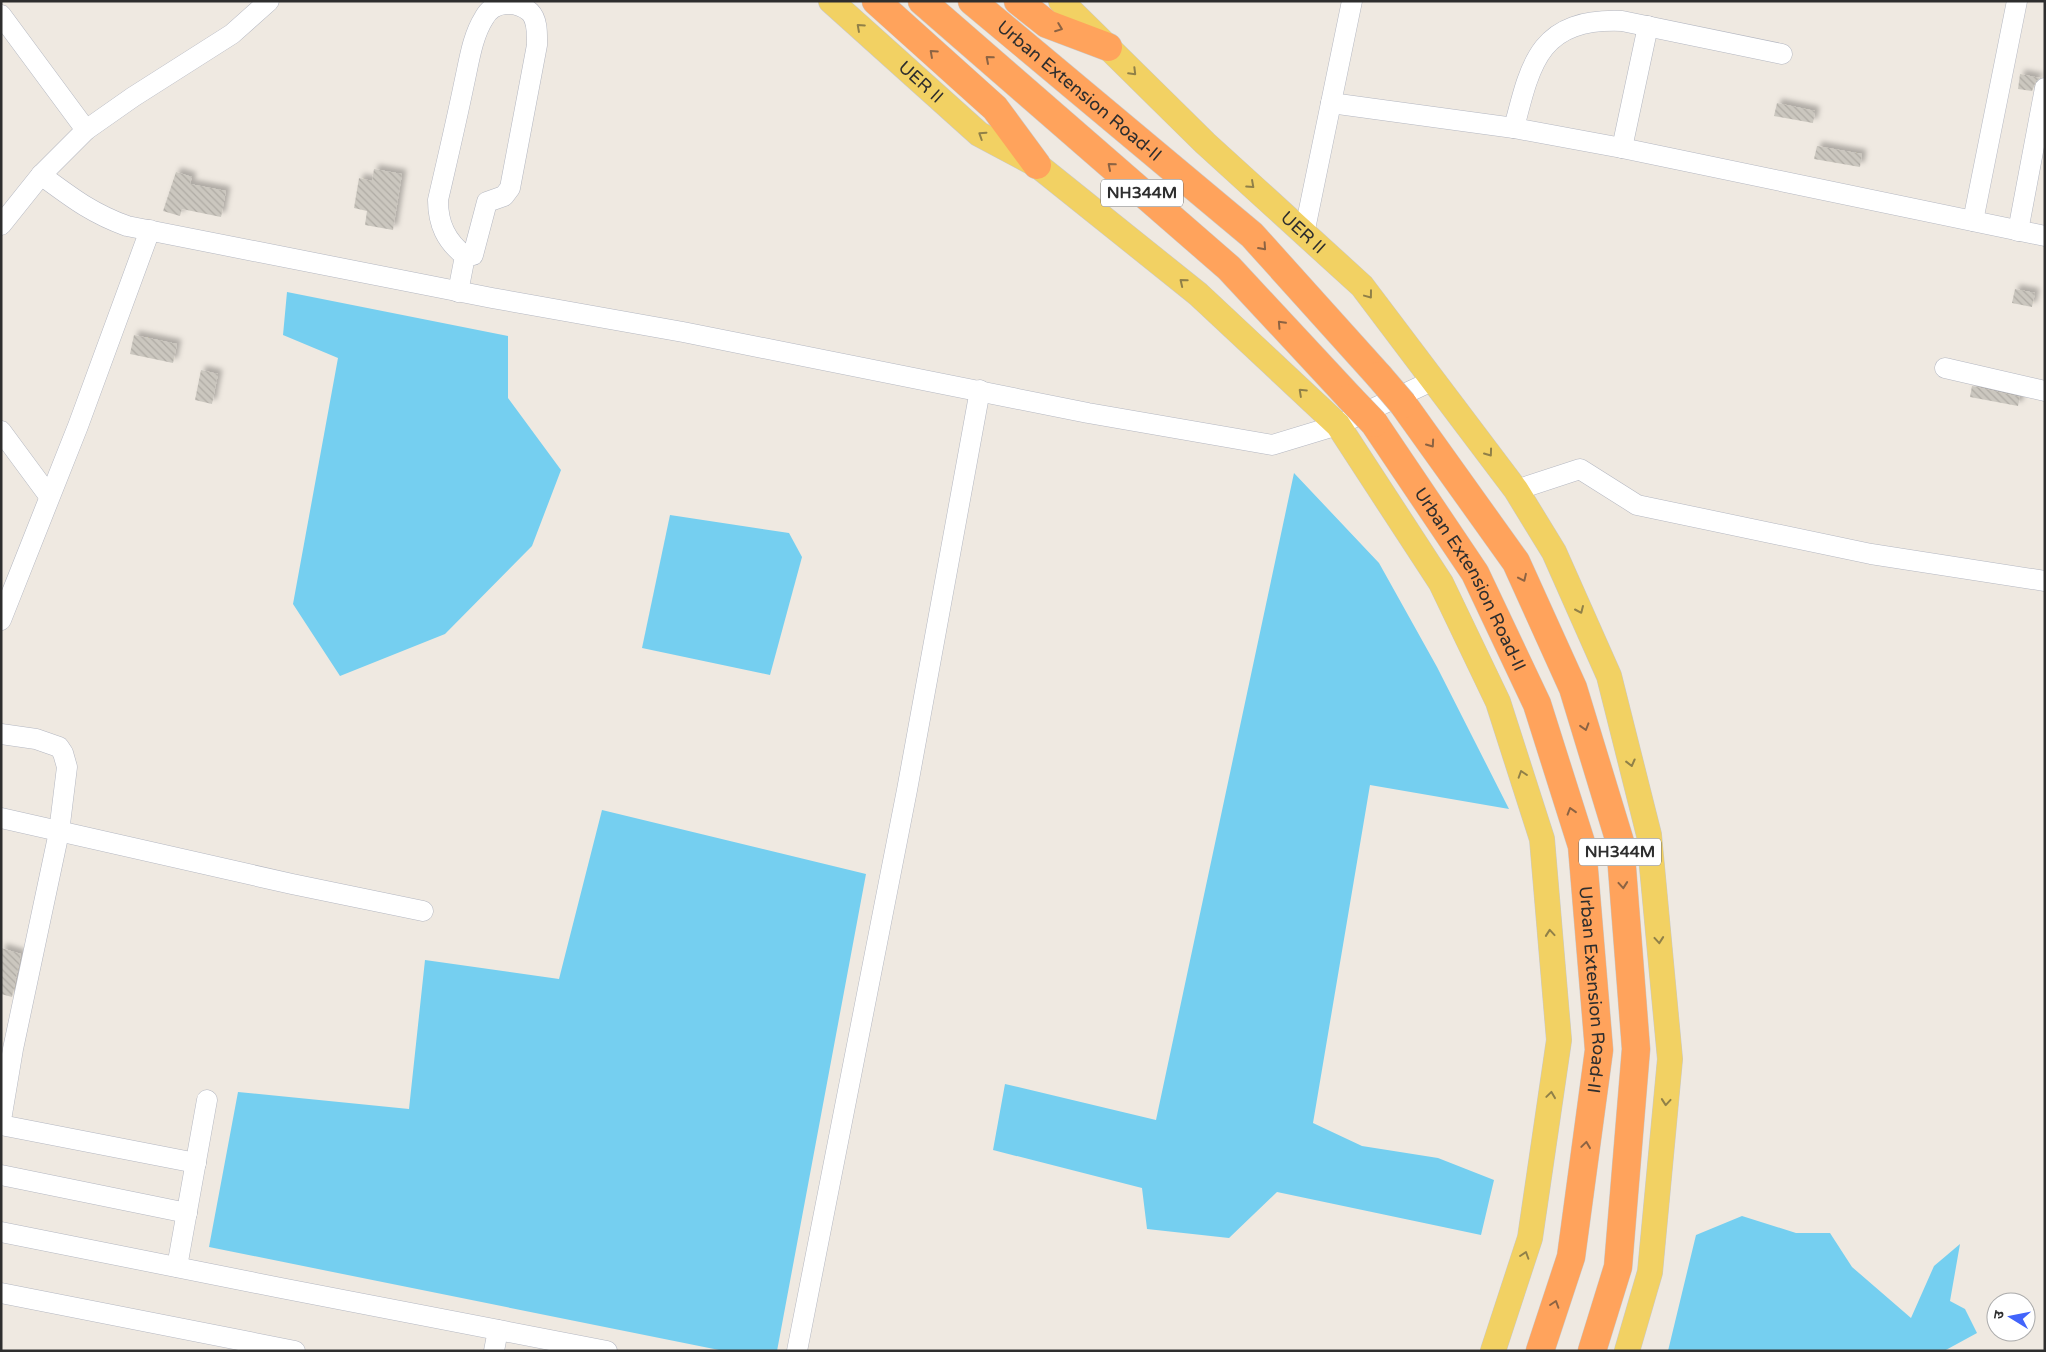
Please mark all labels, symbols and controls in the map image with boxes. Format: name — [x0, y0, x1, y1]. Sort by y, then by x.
street label: Urban Extension Road-II — [993, 16, 1166, 166]
one-way arrow — [1054, 22, 1063, 32]
one-way arrow — [857, 24, 866, 33]
one-way arrow — [930, 49, 939, 58]
street label: UER II — [894, 56, 948, 108]
one-way arrow — [985, 56, 994, 65]
one-way arrow — [1128, 66, 1137, 75]
one-way arrow — [978, 131, 987, 141]
one-way arrow — [1108, 163, 1117, 172]
one-way arrow — [1245, 179, 1254, 188]
road number: NH344M — [1101, 180, 1183, 207]
street label: UER II — [1276, 206, 1330, 258]
one-way arrow — [1257, 242, 1266, 251]
one-way arrow — [1180, 279, 1189, 287]
one-way arrow — [1364, 289, 1372, 298]
one-way arrow — [1278, 321, 1287, 330]
one-way arrow — [1298, 389, 1307, 398]
one-way arrow — [1425, 438, 1435, 447]
one-way arrow — [1483, 447, 1491, 456]
street label: Urban Extension Road-II — [1410, 483, 1531, 675]
one-way arrow — [1516, 573, 1527, 582]
one-way arrow — [1573, 605, 1584, 614]
one-way arrow — [1580, 723, 1590, 731]
one-way arrow — [1625, 759, 1636, 768]
one-way arrow — [1517, 771, 1527, 779]
one-way arrow — [1566, 808, 1576, 816]
road number: NH344M — [1579, 839, 1661, 866]
one-way arrow — [1617, 881, 1628, 889]
street label: Urban Extension Road-II — [1574, 885, 1611, 1095]
one-way arrow — [1545, 929, 1556, 937]
one-way arrow — [1653, 937, 1664, 945]
one-way arrow — [1546, 1090, 1556, 1099]
one-way arrow — [1661, 1099, 1672, 1107]
one-way arrow — [1580, 1141, 1591, 1149]
one-way arrow — [1519, 1251, 1529, 1259]
north arrow — [1986, 1292, 2036, 1342]
one-way arrow — [1550, 1301, 1560, 1309]
text: उ — [1990, 1309, 2008, 1320]

